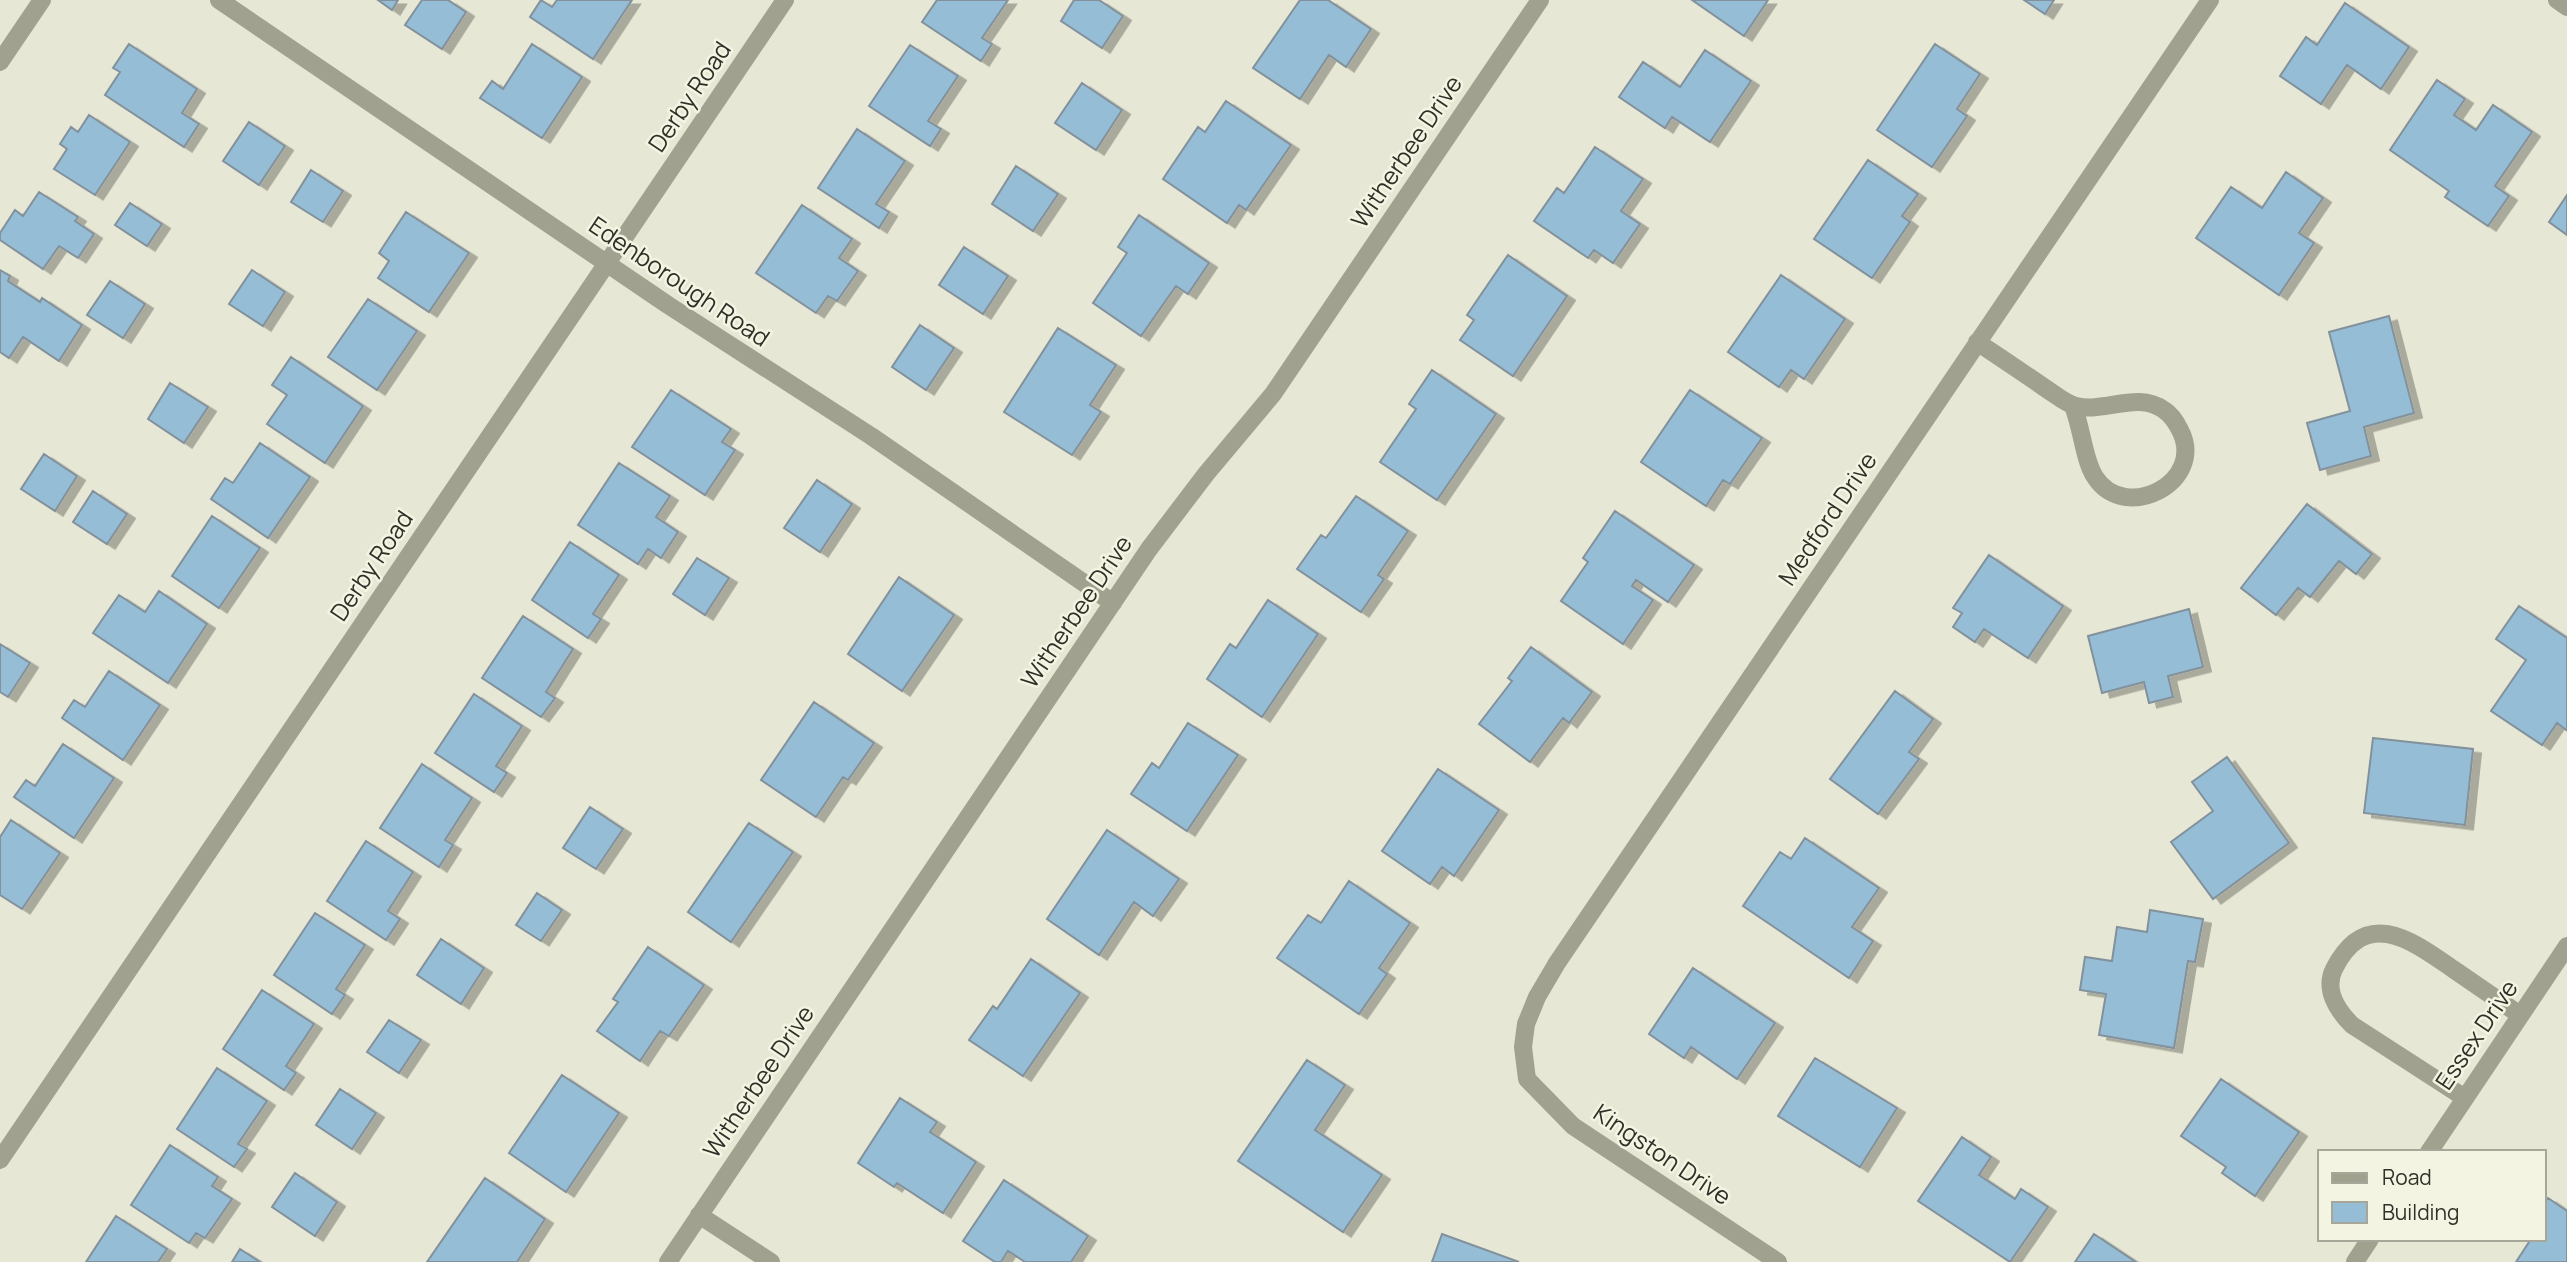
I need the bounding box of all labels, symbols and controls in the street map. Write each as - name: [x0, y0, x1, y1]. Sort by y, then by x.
- street label: Derby Road: [640, 34, 738, 158]
- street label: Witherbee Drive: [1343, 68, 1469, 234]
- street label: Edenborough Road: [583, 208, 777, 354]
- street label: Medford Drive: [1770, 445, 1884, 591]
- street label: Derby Road: [322, 503, 420, 627]
- street label: Witherbee Drive: [1013, 528, 1139, 694]
- street label: Essex Drive: [2427, 973, 2525, 1096]
- street label: Witherbee Drive: [695, 998, 821, 1164]
- street label: Kingston Drive: [1588, 1096, 1738, 1212]
- legend: [2318, 1150, 2546, 1241]
- text: Road: [2382, 1163, 2432, 1191]
- text: Building: [2382, 1198, 2459, 1226]

